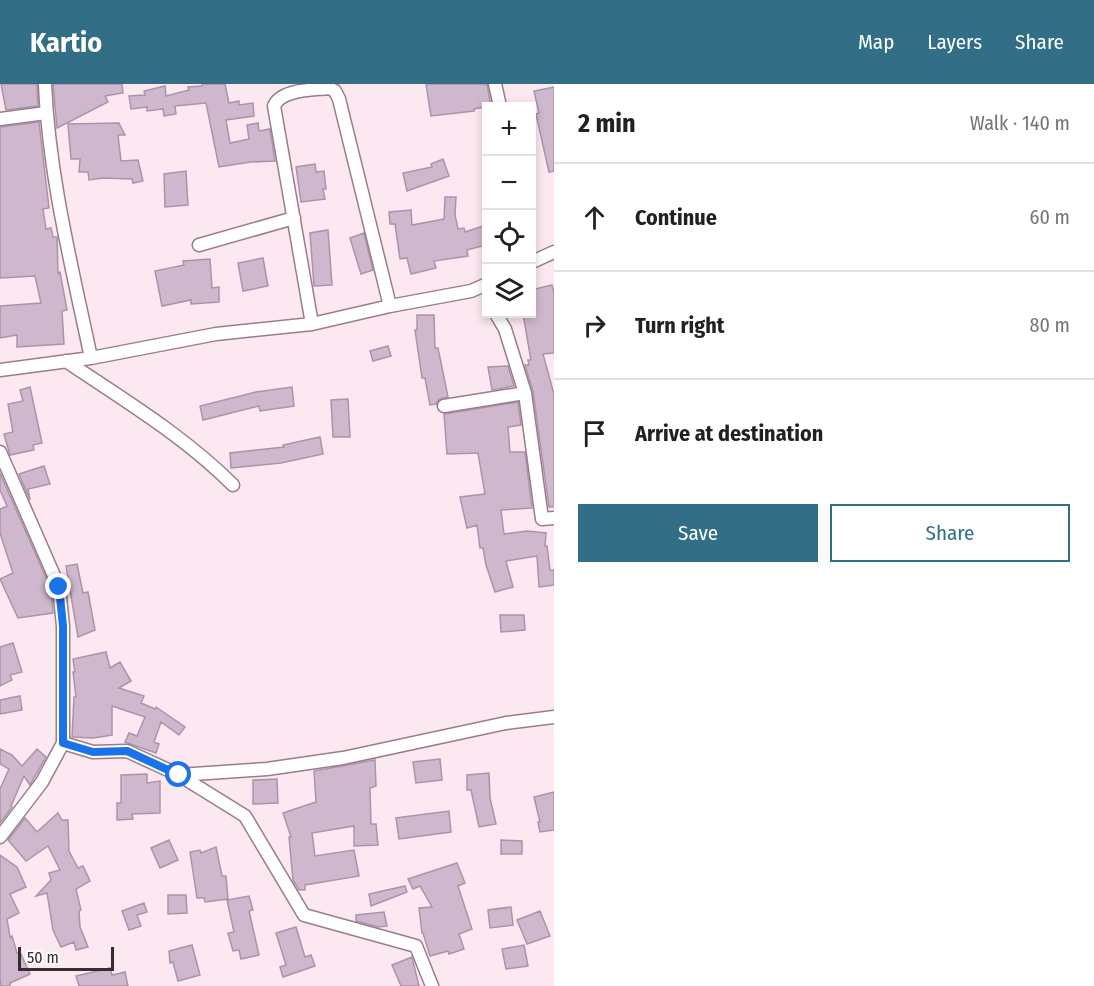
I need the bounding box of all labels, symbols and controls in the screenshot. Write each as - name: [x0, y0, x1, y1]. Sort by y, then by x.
- text: Kartio: [30, 26, 102, 59]
- text: Map: [858, 29, 894, 55]
- text: Layers: [927, 29, 982, 55]
- text: Share: [1015, 29, 1064, 55]
- map controls: [482, 102, 536, 318]
- button: +: [482, 102, 536, 156]
- text: 2 min: [578, 108, 636, 139]
- text: Walk · 140 m: [970, 111, 1070, 135]
- button: −: [482, 156, 536, 210]
- icon: ahead: [578, 201, 611, 234]
- text: Continue: [635, 204, 717, 231]
- text: 60 m: [1030, 205, 1070, 229]
- button: locate: [482, 210, 536, 264]
- button: layers: [482, 264, 536, 318]
- icon: right: [578, 309, 611, 342]
- text: Turn right: [635, 312, 724, 339]
- text: 80 m: [1030, 313, 1070, 337]
- icon: arrive: [578, 417, 611, 450]
- text: Arrive at destination: [635, 420, 823, 447]
- button: Save: [578, 504, 818, 562]
- button: Share: [830, 504, 1070, 562]
- route end: [45, 573, 71, 599]
- route start: [165, 761, 191, 787]
- scale bar: [18, 944, 114, 972]
- text: 50 m: [27, 948, 59, 967]

